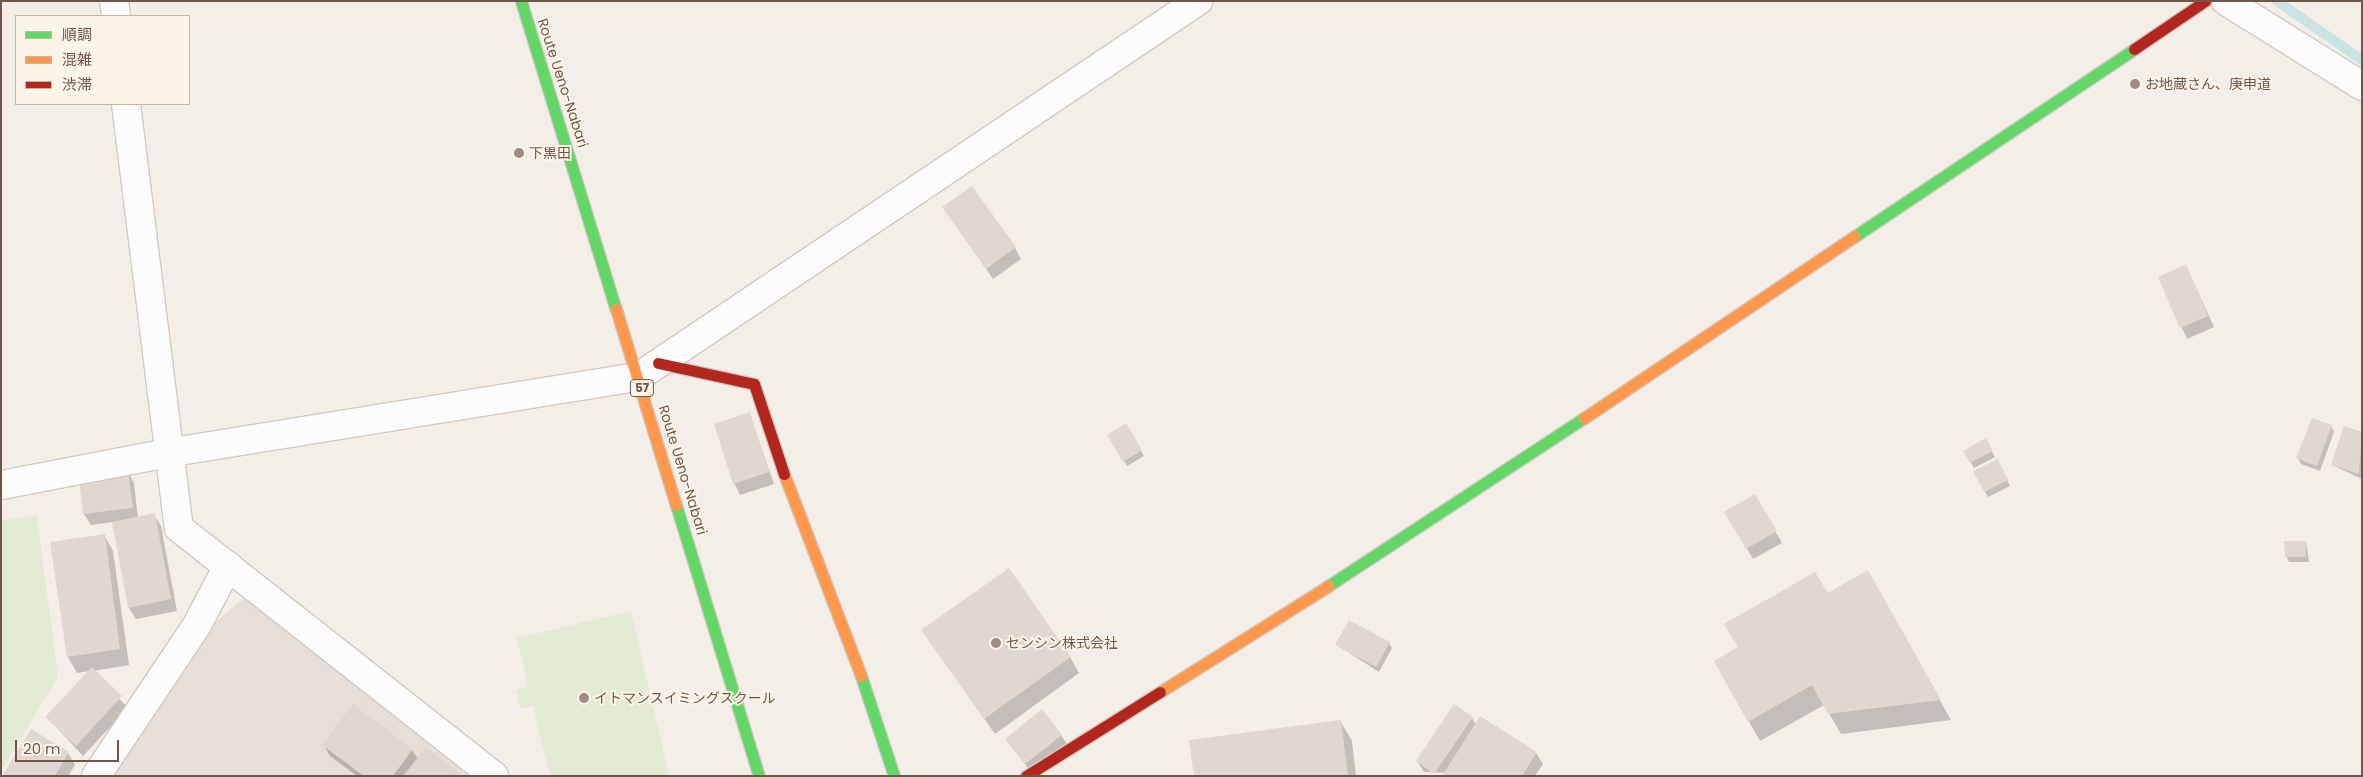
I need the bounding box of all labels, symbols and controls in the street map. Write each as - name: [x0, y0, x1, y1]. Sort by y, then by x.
- legend: [15, 15, 190, 105]
- street label: Route Ueno-Nabari: [534, 16, 592, 150]
- text: 順調: [62, 24, 92, 45]
- text: 混雑: [62, 49, 92, 70]
- text: 渋滞: [62, 74, 92, 95]
- place label: お地蔵さん、庚申道: [2145, 76, 2271, 92]
- marker: お地蔵さん、庚申道: [2129, 78, 2141, 90]
- place label: 下黒田: [529, 145, 571, 161]
- marker: 下黒田: [513, 147, 525, 159]
- road number: 57: [630, 378, 654, 398]
- street label: Route Ueno-Nabari: [655, 403, 711, 537]
- place label: センシン株式会社: [1006, 635, 1118, 651]
- marker: センシン株式会社: [990, 637, 1002, 649]
- place label: イトマンスイミングスクール: [594, 690, 776, 706]
- marker: イトマンスイミングスクール: [578, 692, 590, 704]
- scale bar: [18, 730, 121, 762]
- text: 20 m: [23, 738, 61, 759]

